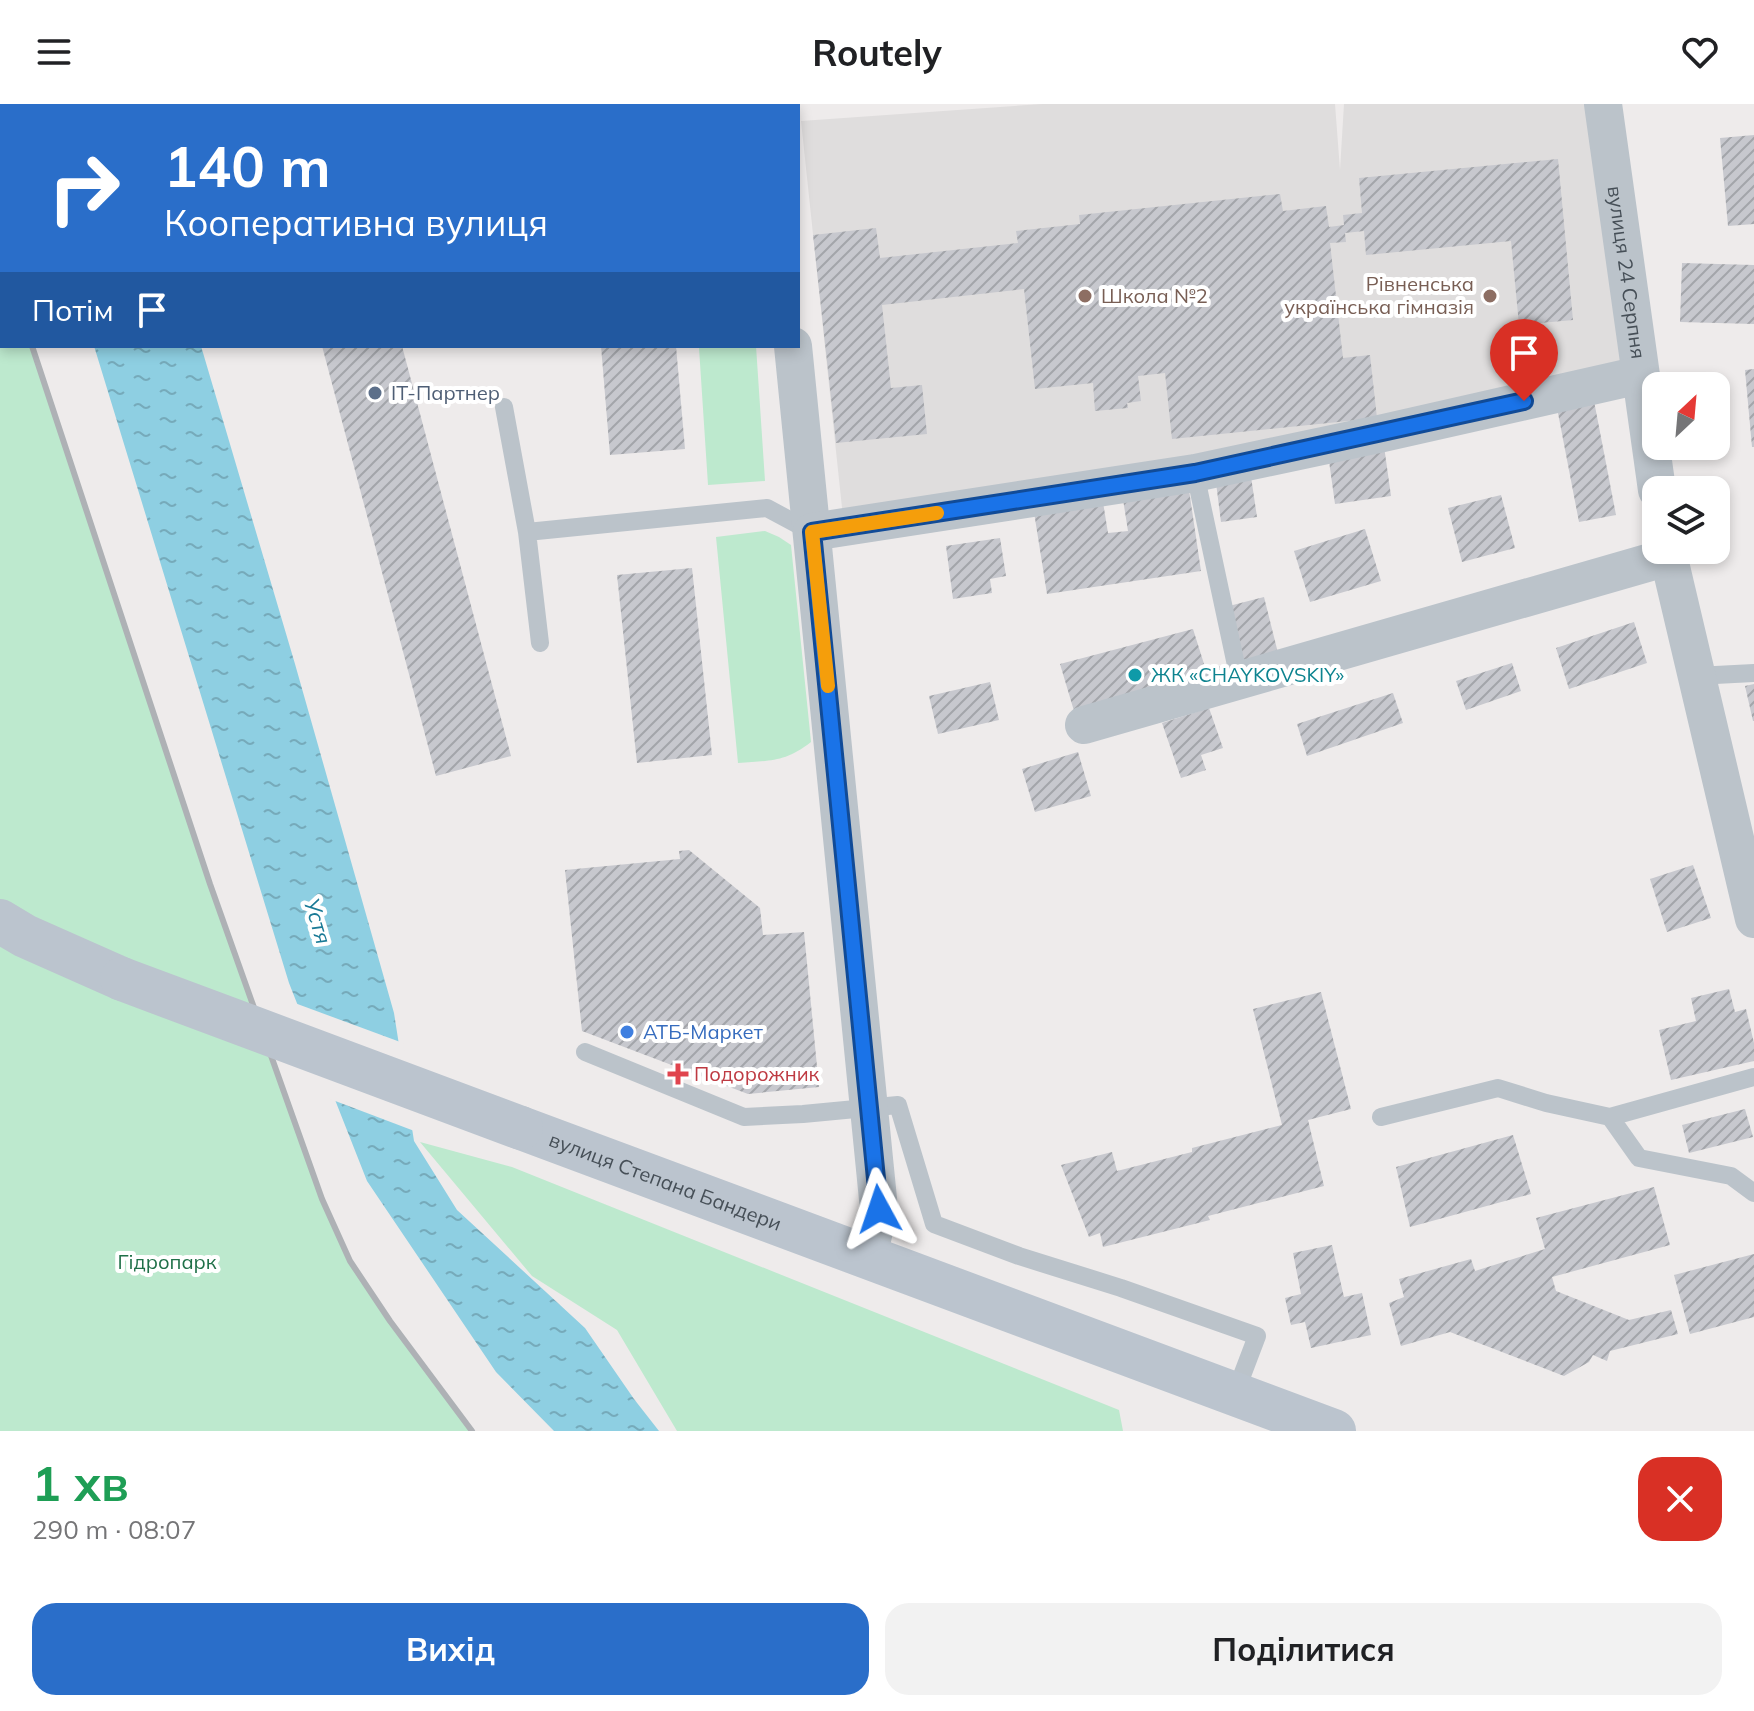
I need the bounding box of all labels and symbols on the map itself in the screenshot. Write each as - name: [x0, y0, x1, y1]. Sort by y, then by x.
- street label: вулиця 24 Серпня: [1603, 184, 1652, 360]
- place label: Рівненська українська гімназія: [1284, 271, 1474, 319]
- place label: Школа №2: [1101, 283, 1208, 308]
- marker: Школа №2: [1076, 287, 1094, 305]
- marker: Рівненська українська гімназія: [1481, 287, 1499, 305]
- pin: [1490, 319, 1558, 401]
- north arrow: [1642, 372, 1730, 460]
- place label: ІТ-Партнер: [391, 380, 500, 405]
- marker: ІТ-Партнер: [366, 384, 384, 402]
- place label: ЖК «CHAYKOVSKIY»: [1151, 662, 1344, 687]
- marker: ЖК «CHAYKOVSKIY»: [1126, 666, 1144, 684]
- water label: Устя: [298, 895, 338, 947]
- place label: АТБ-Маркет: [643, 1019, 764, 1044]
- marker: АТБ-Маркет: [618, 1023, 636, 1041]
- place label: Подорожник: [694, 1061, 820, 1086]
- marker: Подорожник: [669, 1065, 687, 1083]
- street label: вулиця Степана Бандери: [546, 1127, 785, 1236]
- position arrow: [837, 1167, 921, 1251]
- park label: Гідропарк: [117, 1249, 217, 1274]

